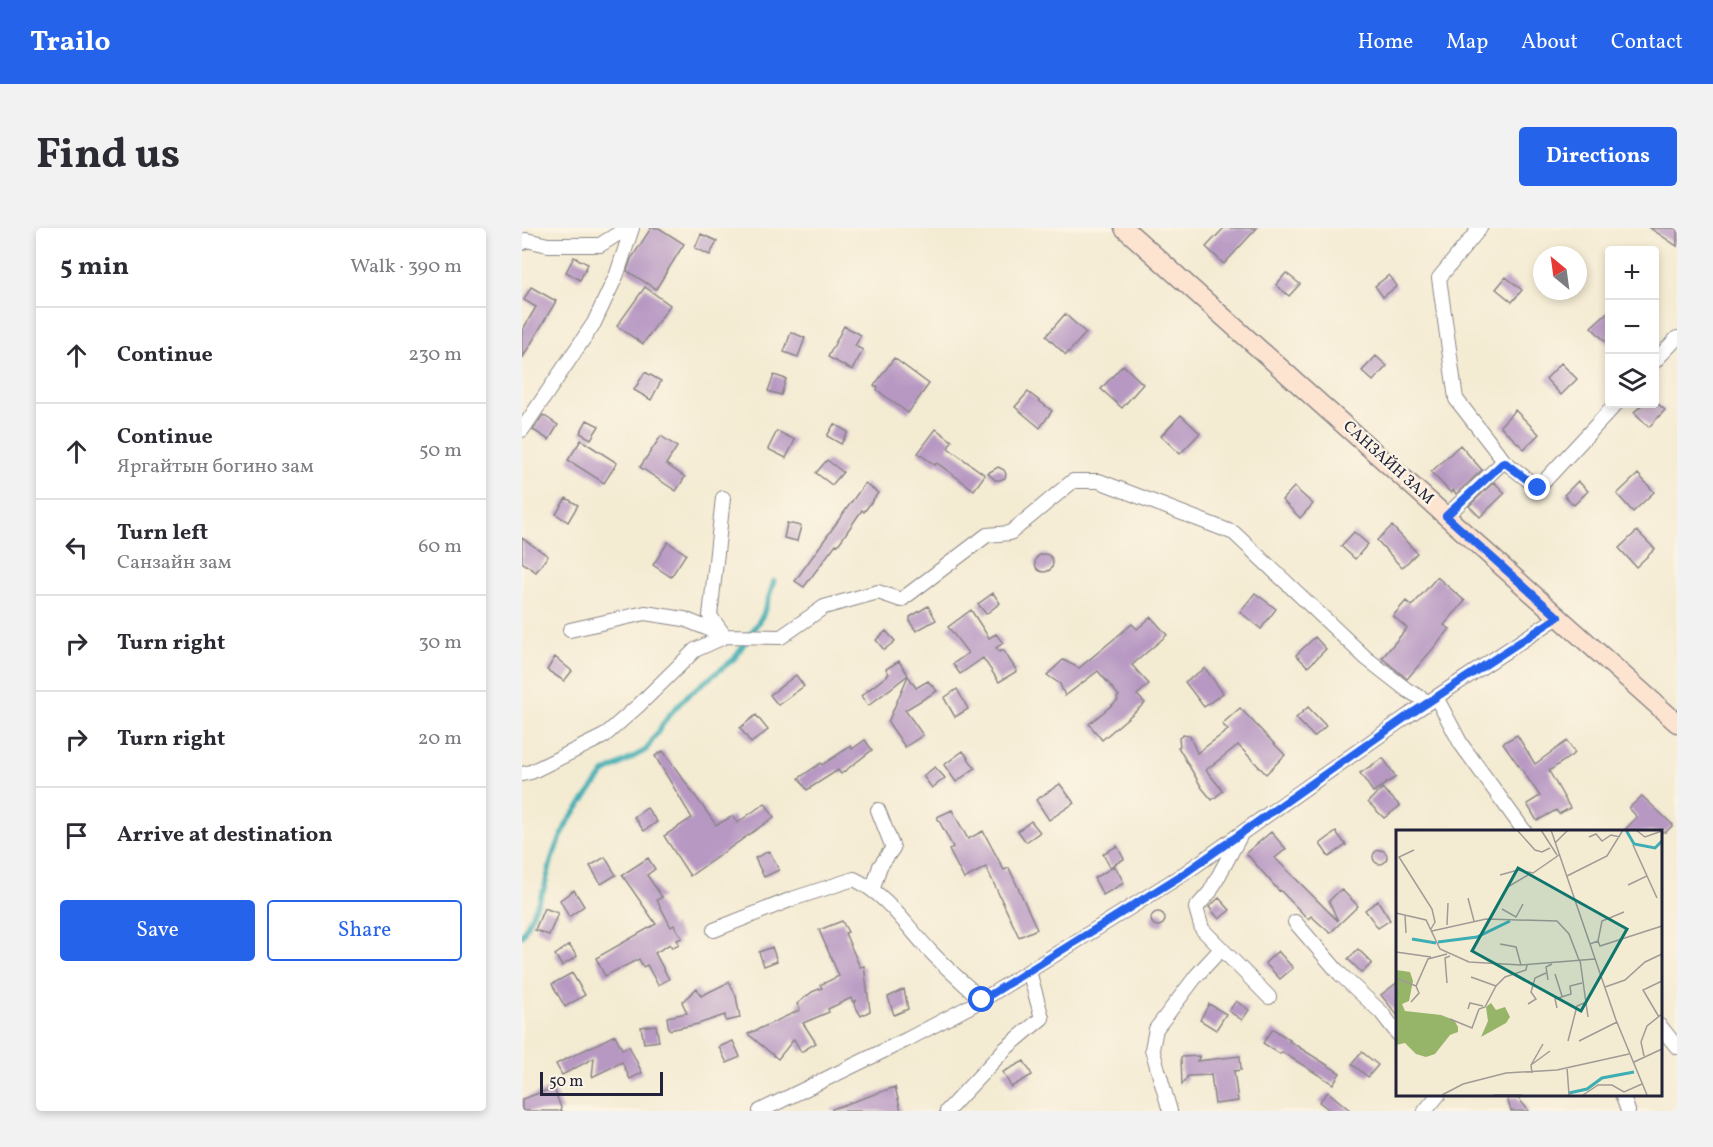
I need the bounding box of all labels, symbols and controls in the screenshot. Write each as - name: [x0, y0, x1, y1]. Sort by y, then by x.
- text: Trailo: [30, 23, 111, 62]
- text: Home: [1358, 28, 1413, 57]
- text: Map: [1446, 28, 1488, 57]
- text: About: [1521, 28, 1578, 57]
- text: Contact: [1611, 28, 1683, 57]
- text: Find us: [36, 127, 180, 186]
- button: Directions: [1519, 127, 1677, 186]
- north arrow: [1533, 246, 1587, 300]
- map controls: [1605, 246, 1659, 408]
- button: +: [1605, 246, 1659, 300]
- text: 5 min: [60, 249, 129, 285]
- text: Walk · 390 m: [350, 253, 462, 281]
- button: −: [1605, 300, 1659, 354]
- icon: ahead: [60, 339, 93, 372]
- text: Continue: [117, 340, 213, 371]
- text: 230 m: [408, 341, 462, 369]
- button: layers: [1605, 354, 1659, 408]
- street label: САНЗАЙН ЗАМ: [1338, 416, 1438, 510]
- text: Continue: [117, 422, 213, 453]
- icon: ahead: [60, 435, 93, 468]
- text: 50 m: [419, 437, 462, 465]
- text: Яргайтын богино зам: [117, 453, 314, 481]
- route end: [1524, 474, 1550, 500]
- text: Turn left: [117, 518, 208, 549]
- icon: left: [60, 531, 93, 564]
- text: 60 m: [418, 533, 462, 561]
- text: Санзайн зам: [117, 549, 232, 577]
- icon: right: [60, 627, 93, 660]
- text: Turn right: [117, 628, 225, 659]
- text: 30 m: [418, 629, 462, 657]
- icon: right: [60, 723, 93, 756]
- text: Turn right: [117, 724, 225, 755]
- text: 20 m: [418, 725, 462, 753]
- icon: arrive: [60, 819, 93, 852]
- text: Arrive at destination: [117, 820, 333, 851]
- inset map: [1396, 830, 1662, 1096]
- button: Save: [60, 900, 255, 961]
- button: Share: [267, 900, 462, 961]
- route start: [968, 986, 994, 1012]
- scale bar: [540, 1069, 663, 1096]
- text: 50 m: [549, 1071, 583, 1093]

